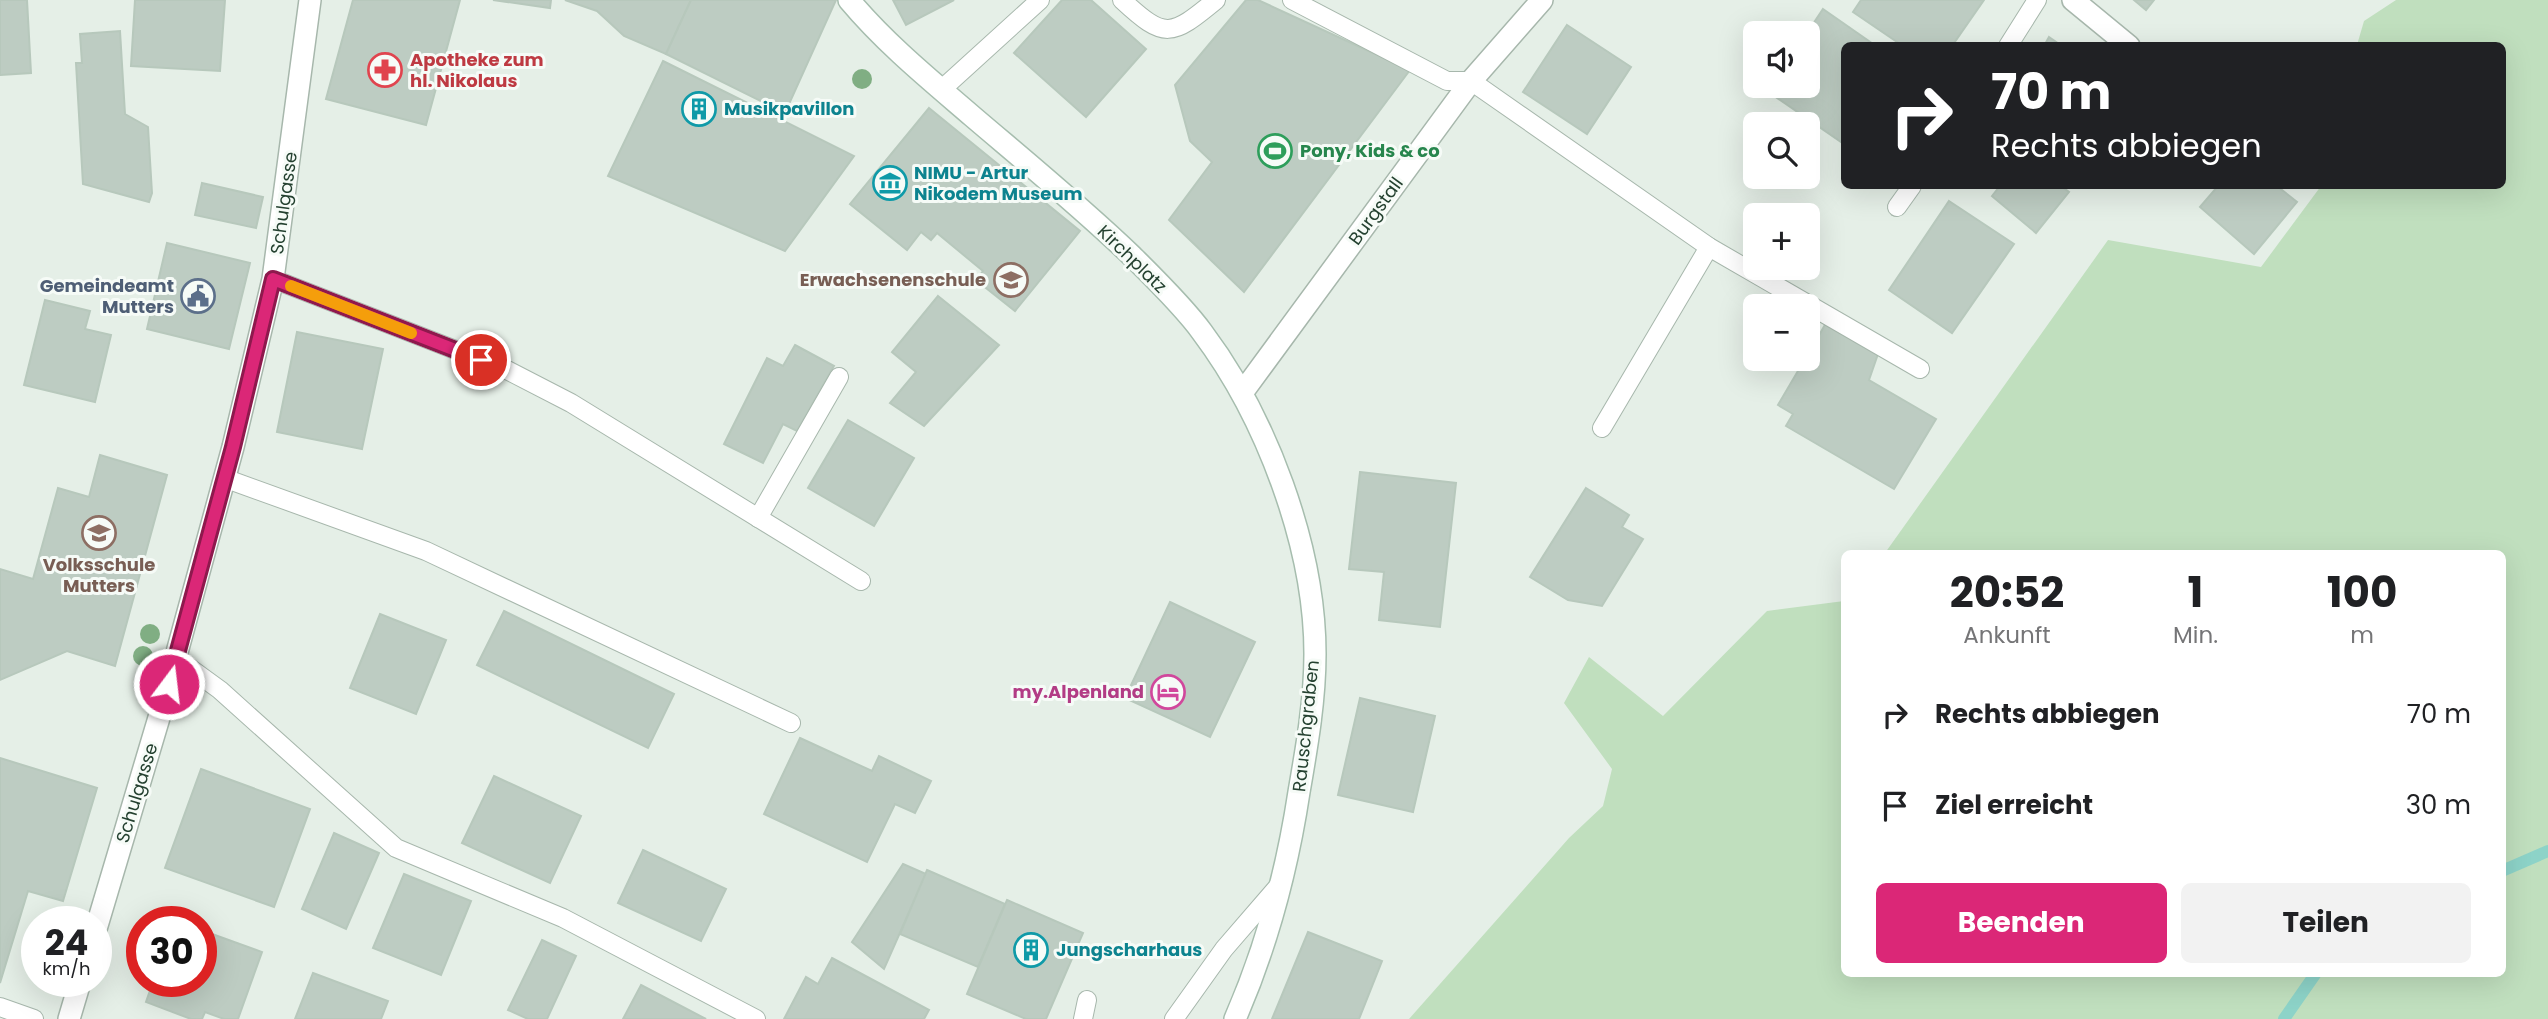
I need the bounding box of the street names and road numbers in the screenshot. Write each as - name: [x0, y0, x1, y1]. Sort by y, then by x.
- street label: Schulgasse: [264, 150, 303, 256]
- street label: Burgstall: [1342, 172, 1409, 250]
- street label: Kirchplatz: [1092, 219, 1173, 298]
- street label: Rauschgraben: [1286, 659, 1325, 793]
- street label: Schulgasse: [109, 740, 164, 846]

